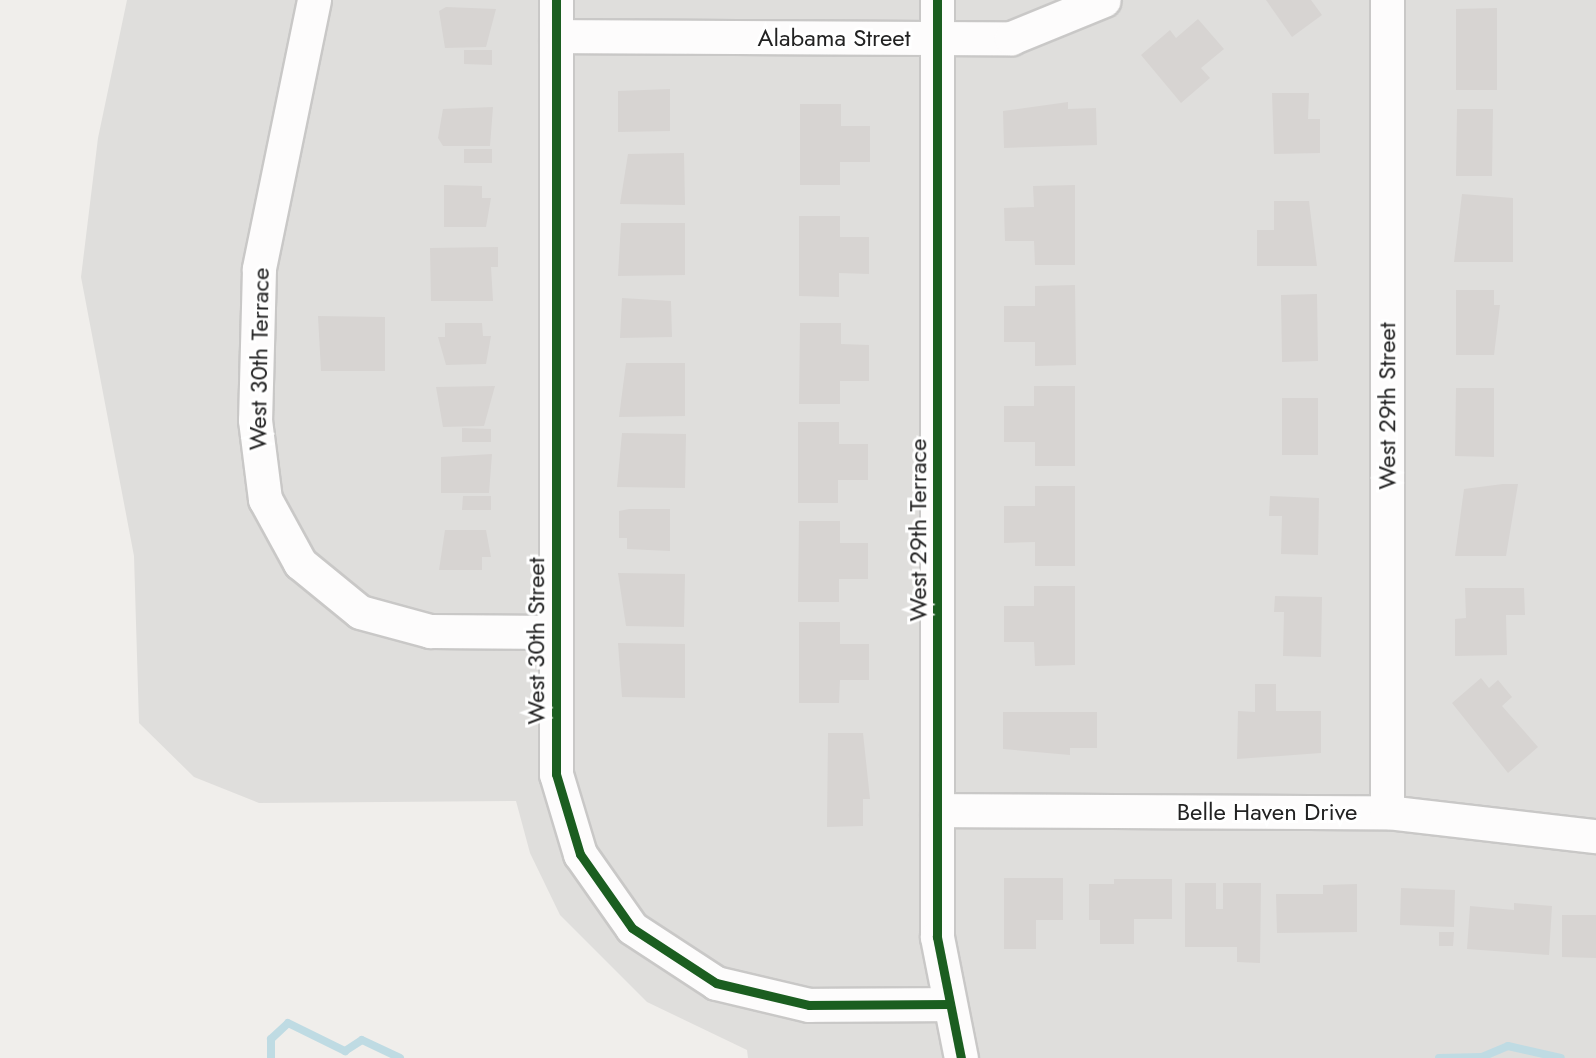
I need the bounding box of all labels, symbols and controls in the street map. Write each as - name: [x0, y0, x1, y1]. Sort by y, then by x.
- street label: Alabama Street: [758, 24, 910, 52]
- street label: West 30th Terrace: [243, 267, 275, 451]
- street label: West 29th Street: [1373, 322, 1401, 490]
- street label: West 29th Terrace: [904, 439, 932, 621]
- street label: West 30th Street: [522, 557, 550, 725]
- street label: Belle Haven Drive: [1177, 798, 1357, 826]

